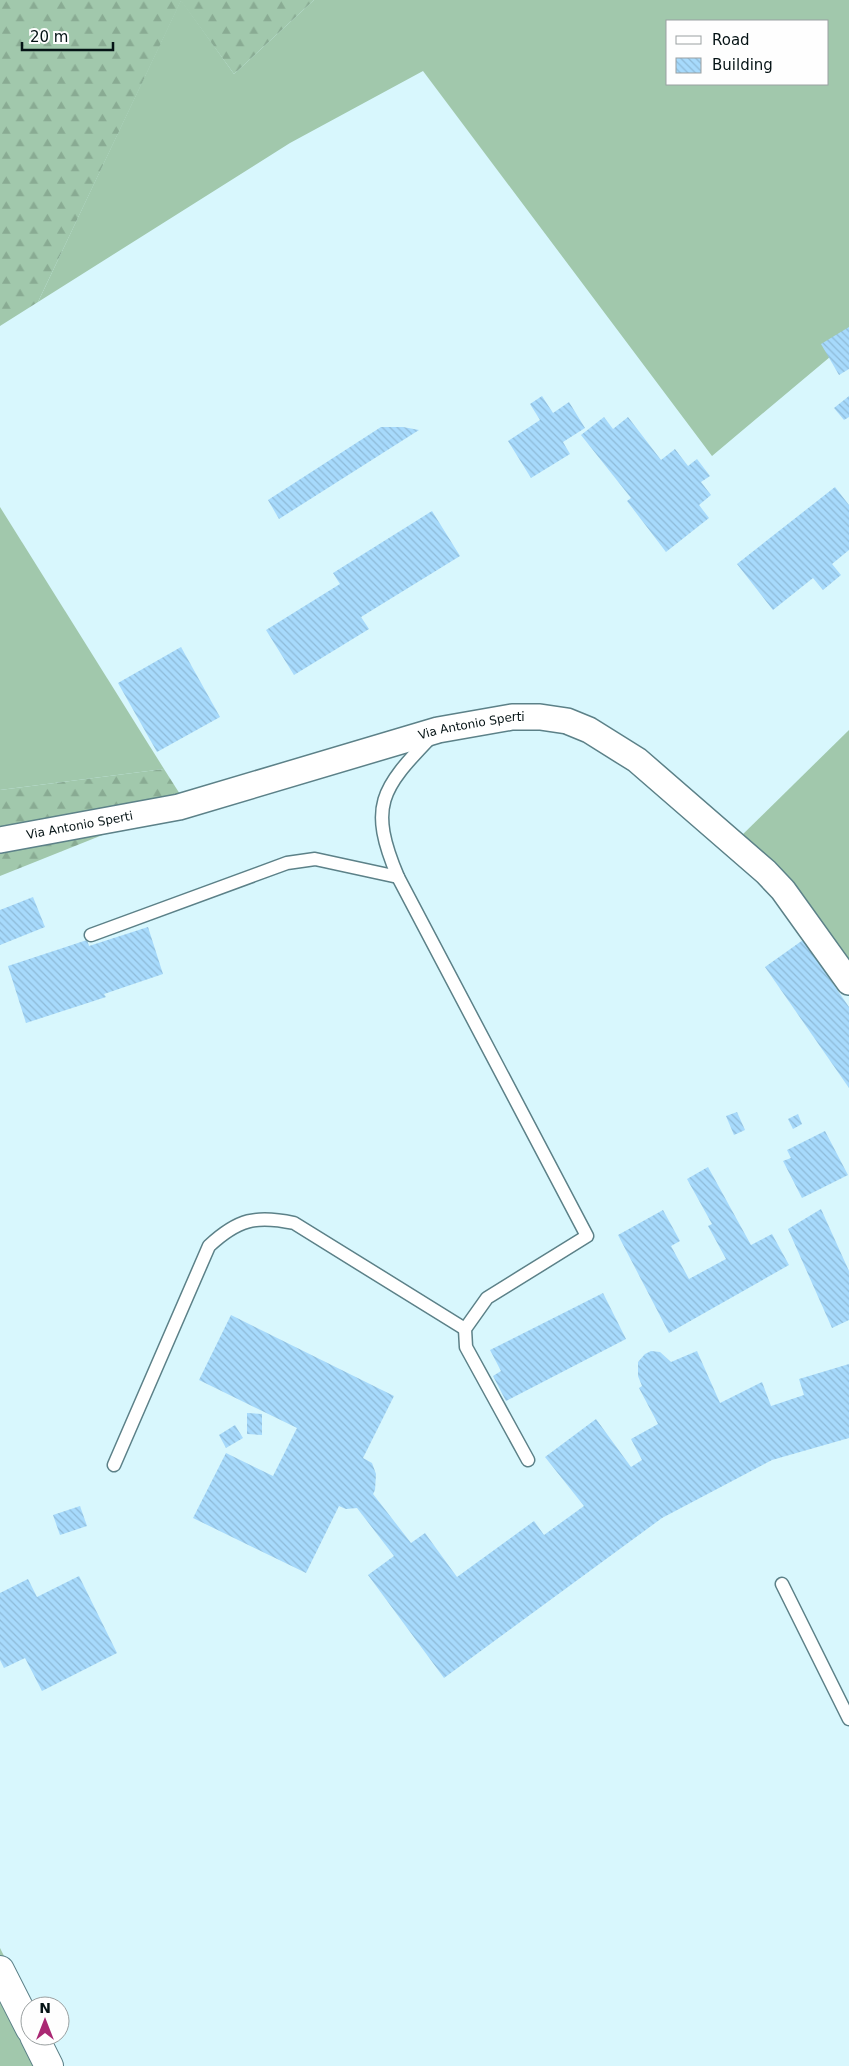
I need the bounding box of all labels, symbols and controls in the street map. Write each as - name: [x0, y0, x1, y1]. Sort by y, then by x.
- scale bar: [22, 20, 114, 52]
- legend: [666, 20, 829, 85]
- text: 20 m: [30, 28, 68, 46]
- text: Road: [712, 31, 750, 49]
- text: Building: [712, 56, 773, 74]
- street label: Via Antonio Sperti: [417, 710, 525, 742]
- street label: Via Antonio Sperti: [25, 809, 134, 842]
- north arrow: [20, 1996, 70, 2046]
- text: N: [39, 2000, 51, 2016]

